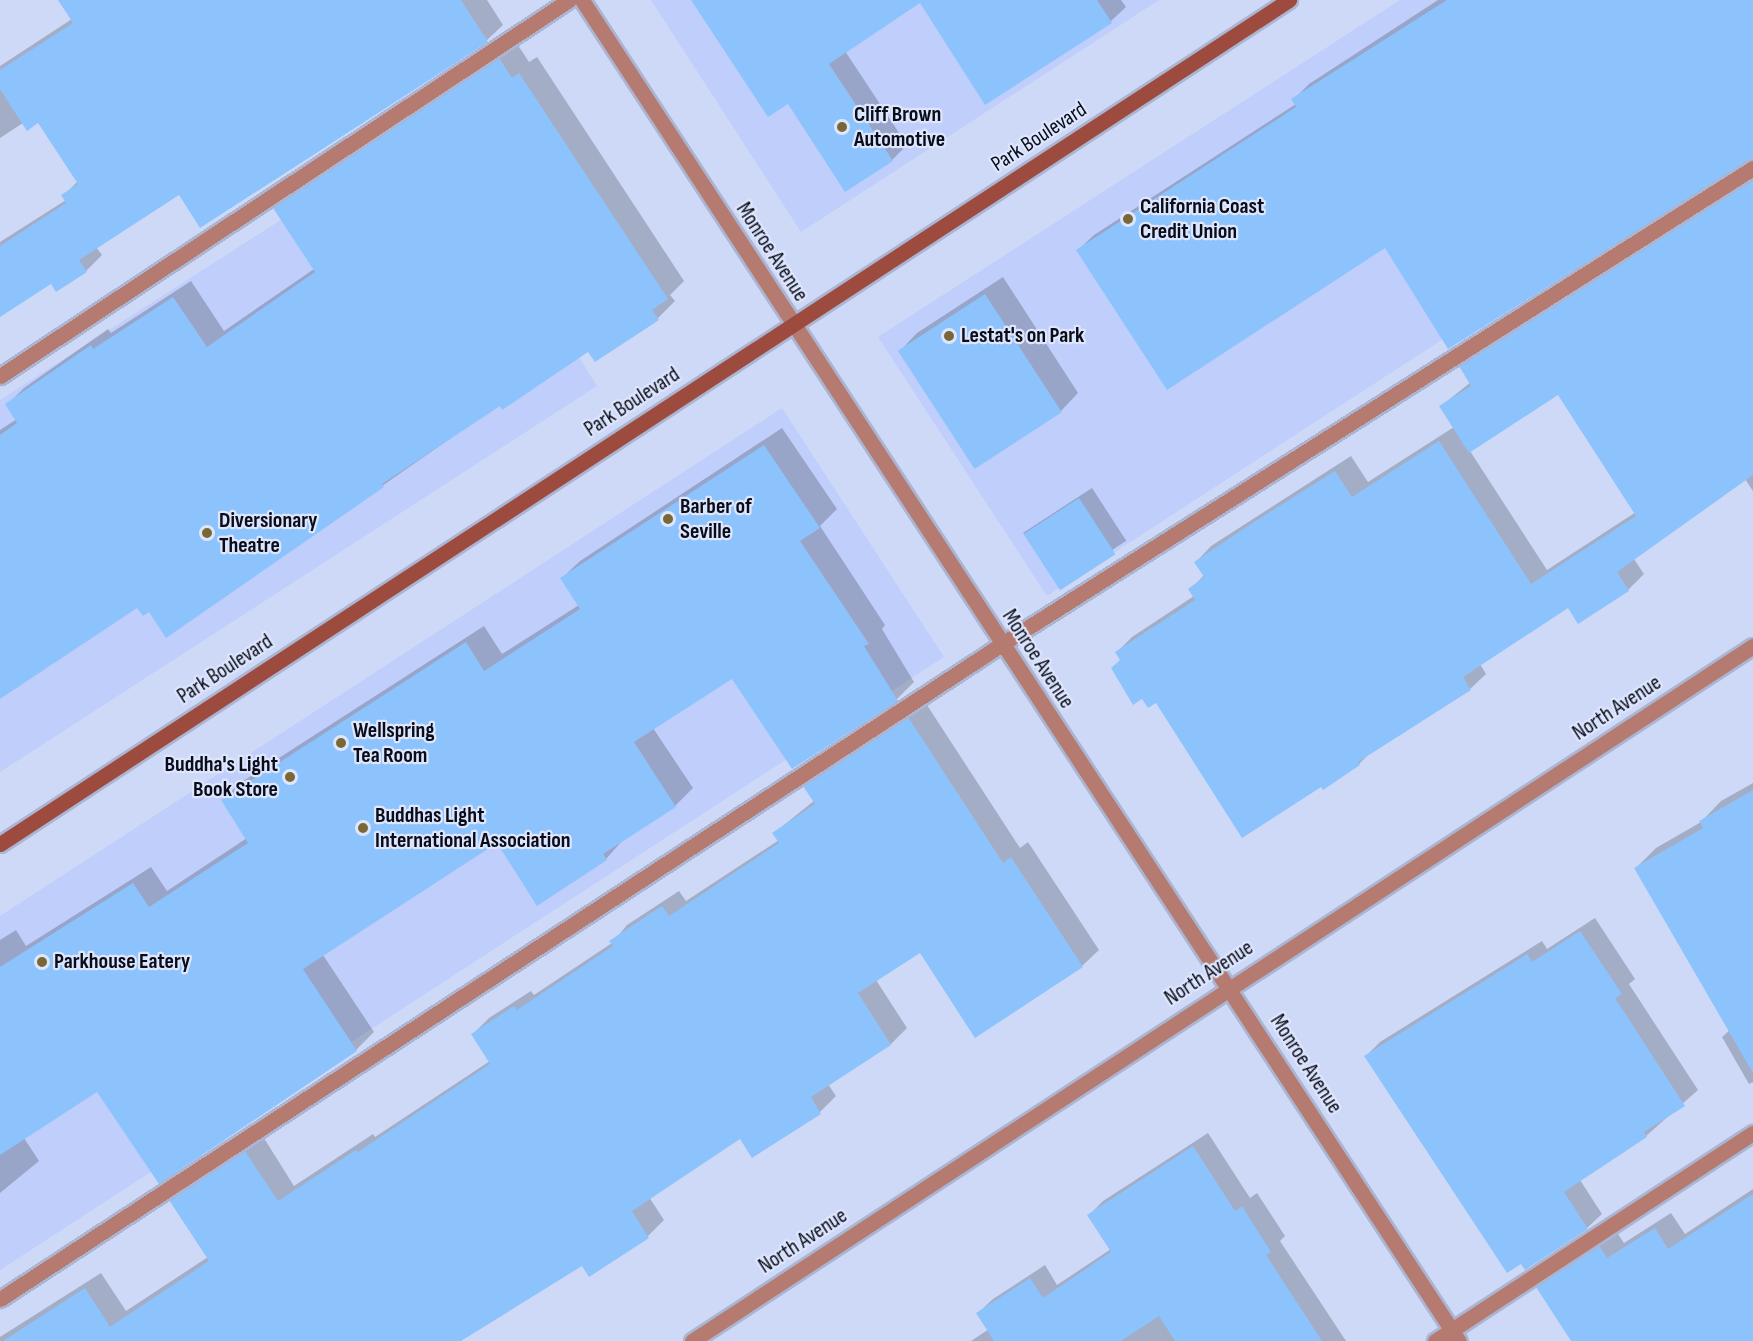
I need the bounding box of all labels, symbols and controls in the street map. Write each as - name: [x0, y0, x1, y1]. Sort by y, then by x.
- street label: Park Boulevard: [986, 96, 1092, 178]
- place label: Cliff Brown Automotive: [854, 101, 945, 152]
- marker: Cliff Brown Automotive: [835, 120, 849, 134]
- place label: California Coast Credit Union: [1140, 193, 1264, 244]
- street label: Monroe Avenue: [730, 197, 814, 307]
- marker: California Coast Credit Union: [1121, 212, 1135, 226]
- place label: Lestat's on Park: [961, 323, 1084, 349]
- marker: Lestat's on Park: [942, 329, 956, 343]
- street label: Park Boulevard: [579, 361, 685, 443]
- place label: Barber of Seville: [680, 493, 752, 544]
- place label: Diversionary Theatre: [219, 507, 317, 558]
- marker: Barber of Seville: [661, 512, 675, 526]
- marker: Diversionary Theatre: [200, 526, 214, 540]
- street label: Monroe Avenue: [996, 604, 1080, 714]
- street label: Park Boulevard: [172, 628, 278, 710]
- street label: North Avenue: [1568, 670, 1666, 746]
- place label: Wellspring Tea Room: [353, 717, 434, 768]
- marker: Wellspring Tea Room: [334, 736, 348, 750]
- place label: Buddha's Light Book Store: [165, 751, 278, 802]
- marker: Buddha's Light Book Store: [283, 770, 297, 784]
- place label: Buddhas Light International Association: [375, 802, 571, 854]
- marker: Buddhas Light International Association: [356, 821, 370, 835]
- street label: North Avenue: [1160, 935, 1258, 1011]
- place label: Parkhouse Eatery: [54, 949, 190, 975]
- marker: Parkhouse Eatery: [35, 955, 49, 969]
- street label: Monroe Avenue: [1264, 1009, 1348, 1119]
- street label: North Avenue: [754, 1203, 852, 1279]

